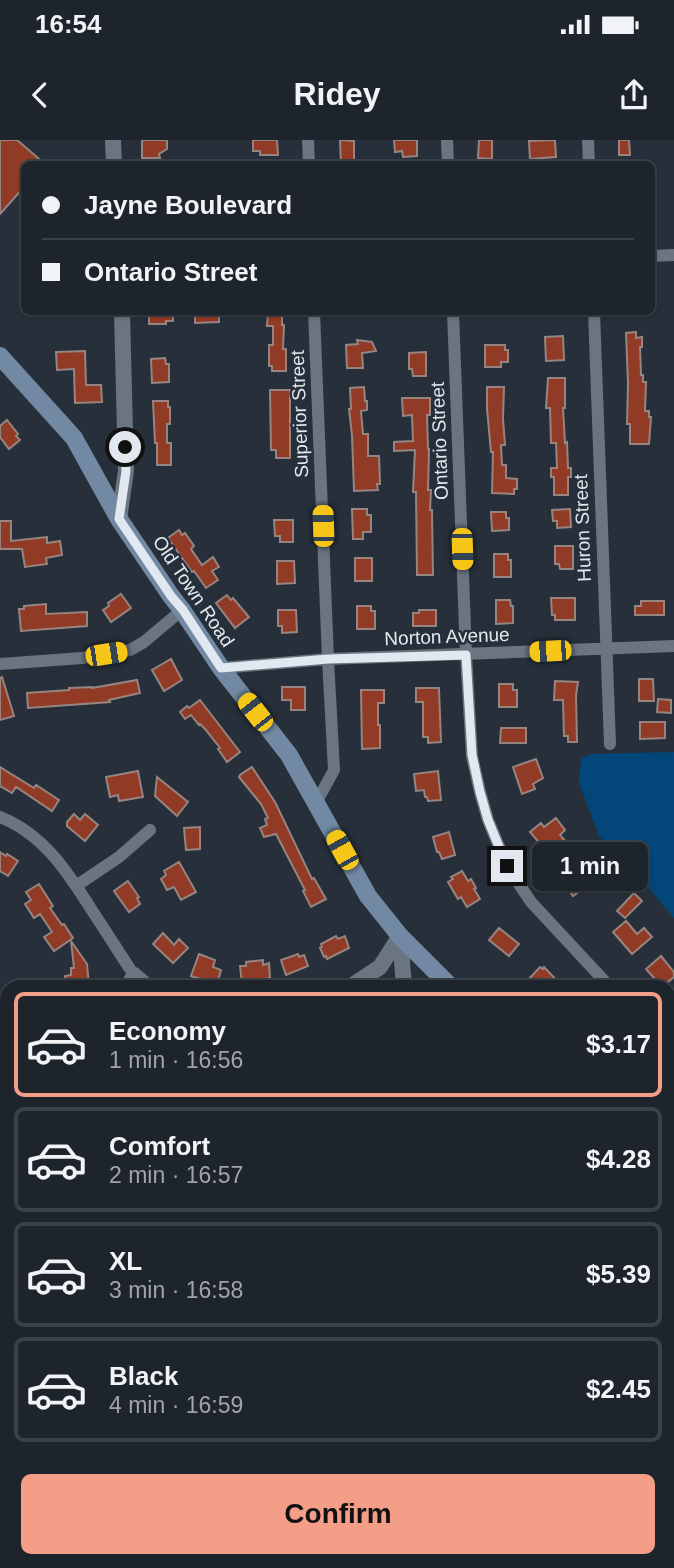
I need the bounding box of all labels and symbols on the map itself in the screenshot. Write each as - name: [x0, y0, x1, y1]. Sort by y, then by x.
- street label: Superior Street: [287, 349, 312, 478]
- street label: Ontario Street: [427, 381, 452, 500]
- route start: [109, 431, 141, 463]
- street label: Huron Street: [570, 473, 595, 582]
- car: [312, 505, 335, 547]
- car: [451, 528, 474, 570]
- street label: Old Town Road: [149, 532, 239, 651]
- street label: Norton Avenue: [384, 624, 510, 649]
- car: [529, 639, 572, 663]
- car: [84, 640, 129, 668]
- car: [234, 689, 277, 735]
- car: [323, 827, 362, 873]
- callout: 1 min: [532, 842, 647, 890]
- route end: [491, 850, 523, 882]

